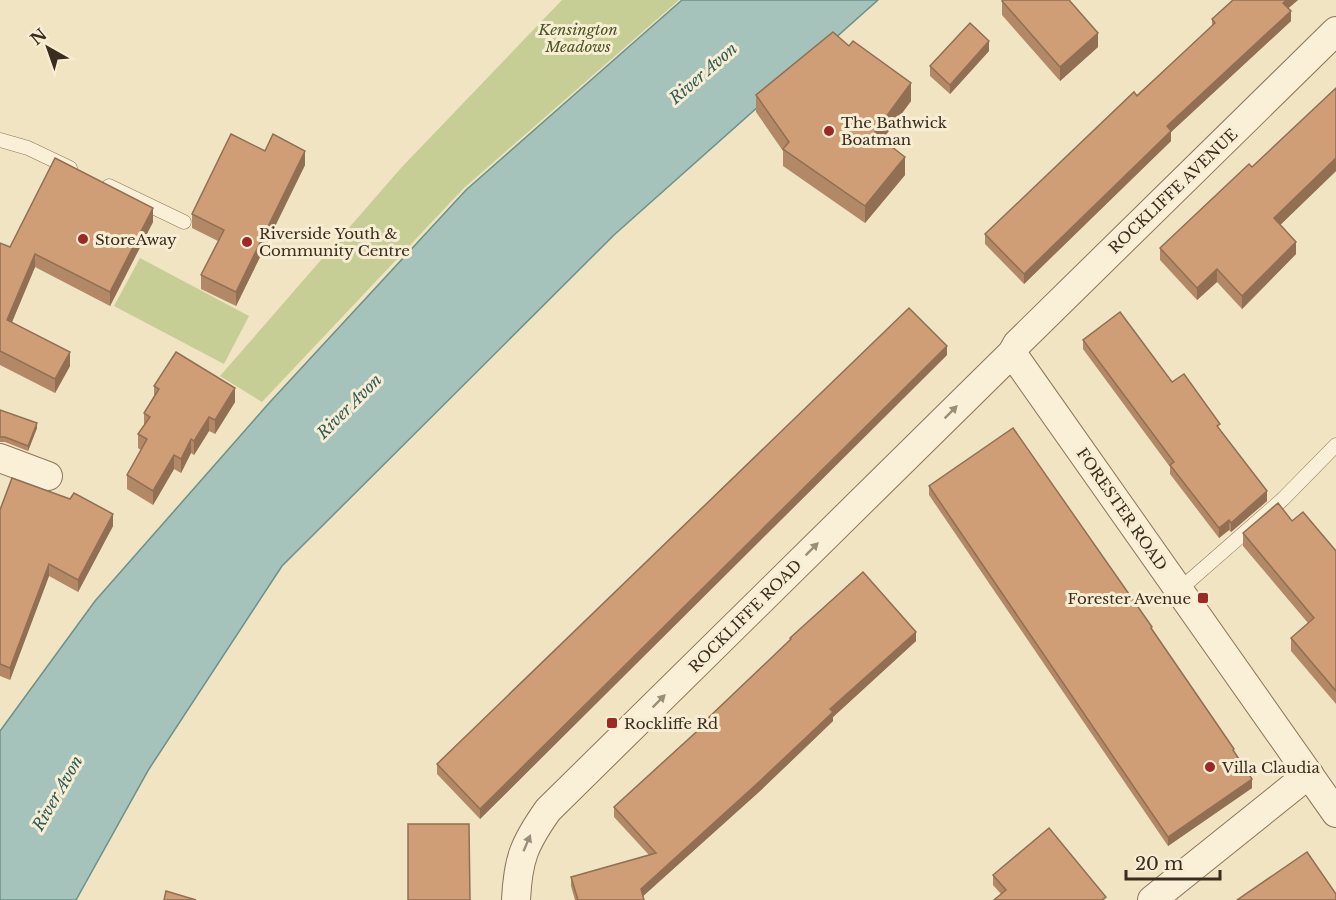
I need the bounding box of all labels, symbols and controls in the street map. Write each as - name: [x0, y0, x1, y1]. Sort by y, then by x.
- north arrow: [18, 18, 78, 78]
- park label: Kensington Meadows: [537, 20, 618, 56]
- text: N: [26, 24, 51, 49]
- water label: River Avon: [664, 38, 741, 109]
- place label: The Bathwick Boatman: [841, 113, 948, 149]
- marker: The Bathwick Boatman: [822, 124, 836, 138]
- street label: ROCKLIFFE AVENUE: [1105, 124, 1241, 257]
- place label: Riverside Youth & Community Centre: [259, 224, 410, 260]
- place label: StoreAway: [95, 230, 177, 249]
- marker: StoreAway: [76, 232, 90, 246]
- marker: Riverside Youth & Community Centre: [240, 235, 254, 249]
- water label: River Avon: [312, 369, 386, 443]
- one-way arrow: [944, 406, 958, 420]
- street label: FORESTER ROAD: [1073, 444, 1171, 574]
- one-way arrow: [805, 543, 819, 557]
- street label: ROCKLIFFE ROAD: [685, 556, 805, 676]
- place label: Forester Avenue: [1068, 589, 1191, 608]
- marker: Forester Avenue: [1196, 591, 1210, 605]
- one-way arrow: [651, 694, 666, 708]
- place label: Rockliffe Rd: [624, 714, 718, 733]
- marker: Rockliffe Rd: [605, 716, 619, 730]
- water label: River Avon: [27, 752, 86, 835]
- place label: Villa Claudia: [1221, 758, 1320, 777]
- marker: Villa Claudia: [1203, 760, 1217, 774]
- one-way arrow: [522, 834, 532, 852]
- scale bar: [1126, 843, 1220, 881]
- text: 20 m: [1135, 853, 1183, 875]

